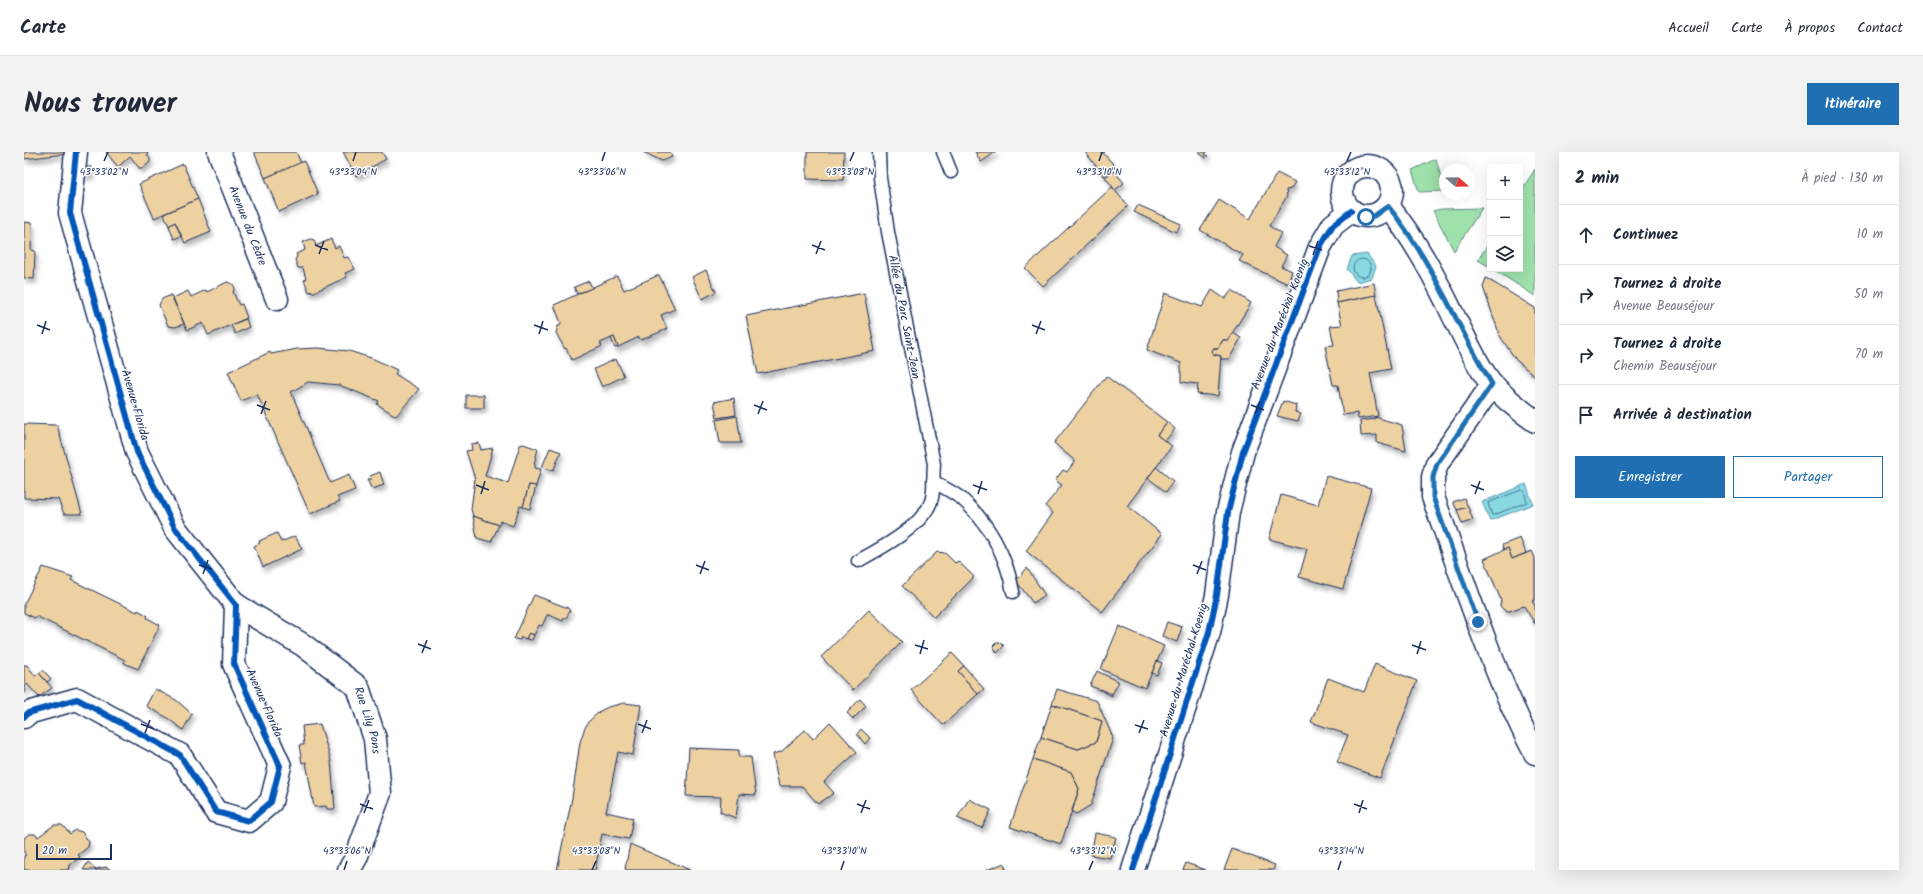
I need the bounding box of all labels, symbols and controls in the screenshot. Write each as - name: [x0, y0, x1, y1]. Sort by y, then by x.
- text: Carte: [20, 13, 66, 43]
- text: Accueil: [1668, 17, 1709, 39]
- text: Carte: [1731, 17, 1762, 39]
- text: À propos: [1784, 17, 1835, 39]
- text: Contact: [1857, 17, 1903, 39]
- text: Nous trouver: [24, 82, 177, 127]
- button: Itinéraire: [1807, 83, 1899, 125]
- text: 43°33'02"N: [80, 164, 128, 180]
- text: 43°33'04"N: [329, 164, 377, 180]
- text: 43°33'06"N: [578, 164, 626, 180]
- text: 43°33'08"N: [826, 164, 875, 180]
- text: 43°33'10"N: [1076, 164, 1122, 180]
- text: 43°33'12"N: [1324, 164, 1370, 180]
- north arrow: [1439, 164, 1475, 200]
- map controls: [1487, 164, 1523, 272]
- button: +: [1487, 164, 1523, 200]
- text: 2 min: [1575, 165, 1619, 192]
- text: À pied · 130 m: [1801, 168, 1883, 189]
- street label: Avenue du Cèdre: [224, 183, 273, 269]
- button: −: [1487, 200, 1523, 236]
- route start: [1357, 208, 1375, 226]
- text: Continuez: [1613, 223, 1678, 247]
- icon: ahead: [1575, 224, 1597, 246]
- text: 10 m: [1857, 224, 1883, 245]
- button: layers: [1487, 236, 1523, 272]
- street label: Allée du Parc Saint-Jean: [883, 253, 925, 381]
- street label: Avenue du Maréchal Koenig: [1246, 255, 1314, 392]
- text: Tournez à droite: [1613, 272, 1721, 296]
- icon: right: [1575, 284, 1597, 306]
- text: 50 m: [1854, 284, 1883, 305]
- text: Avenue Beauséjour: [1613, 296, 1714, 317]
- text: Tournez à droite: [1613, 332, 1721, 356]
- icon: right: [1575, 344, 1597, 366]
- text: 70 m: [1855, 344, 1883, 365]
- text: Chemin Beauséjour: [1613, 356, 1717, 377]
- street label: Avenue Florida: [116, 367, 154, 443]
- text: Arrivée à destination: [1613, 403, 1752, 427]
- icon: arrive: [1575, 404, 1597, 426]
- button: Enregistrer: [1575, 456, 1725, 498]
- button: Partager: [1733, 456, 1883, 498]
- street label: Avenue du Maréchal Koenig: [1155, 600, 1214, 739]
- route end: [1469, 613, 1487, 631]
- street label: Avenue Florida: [240, 666, 288, 741]
- street label: Rue Lily Pons: [349, 684, 386, 755]
- scale bar: [36, 842, 112, 861]
- text: 20 m: [42, 842, 67, 860]
- text: 43°33'06"N: [323, 843, 371, 859]
- text: 43°33'08"N: [572, 843, 621, 859]
- text: 43°33'10"N: [821, 843, 867, 859]
- text: 43°33'12"N: [1070, 843, 1116, 859]
- text: 43°33'14"N: [1318, 843, 1364, 859]

